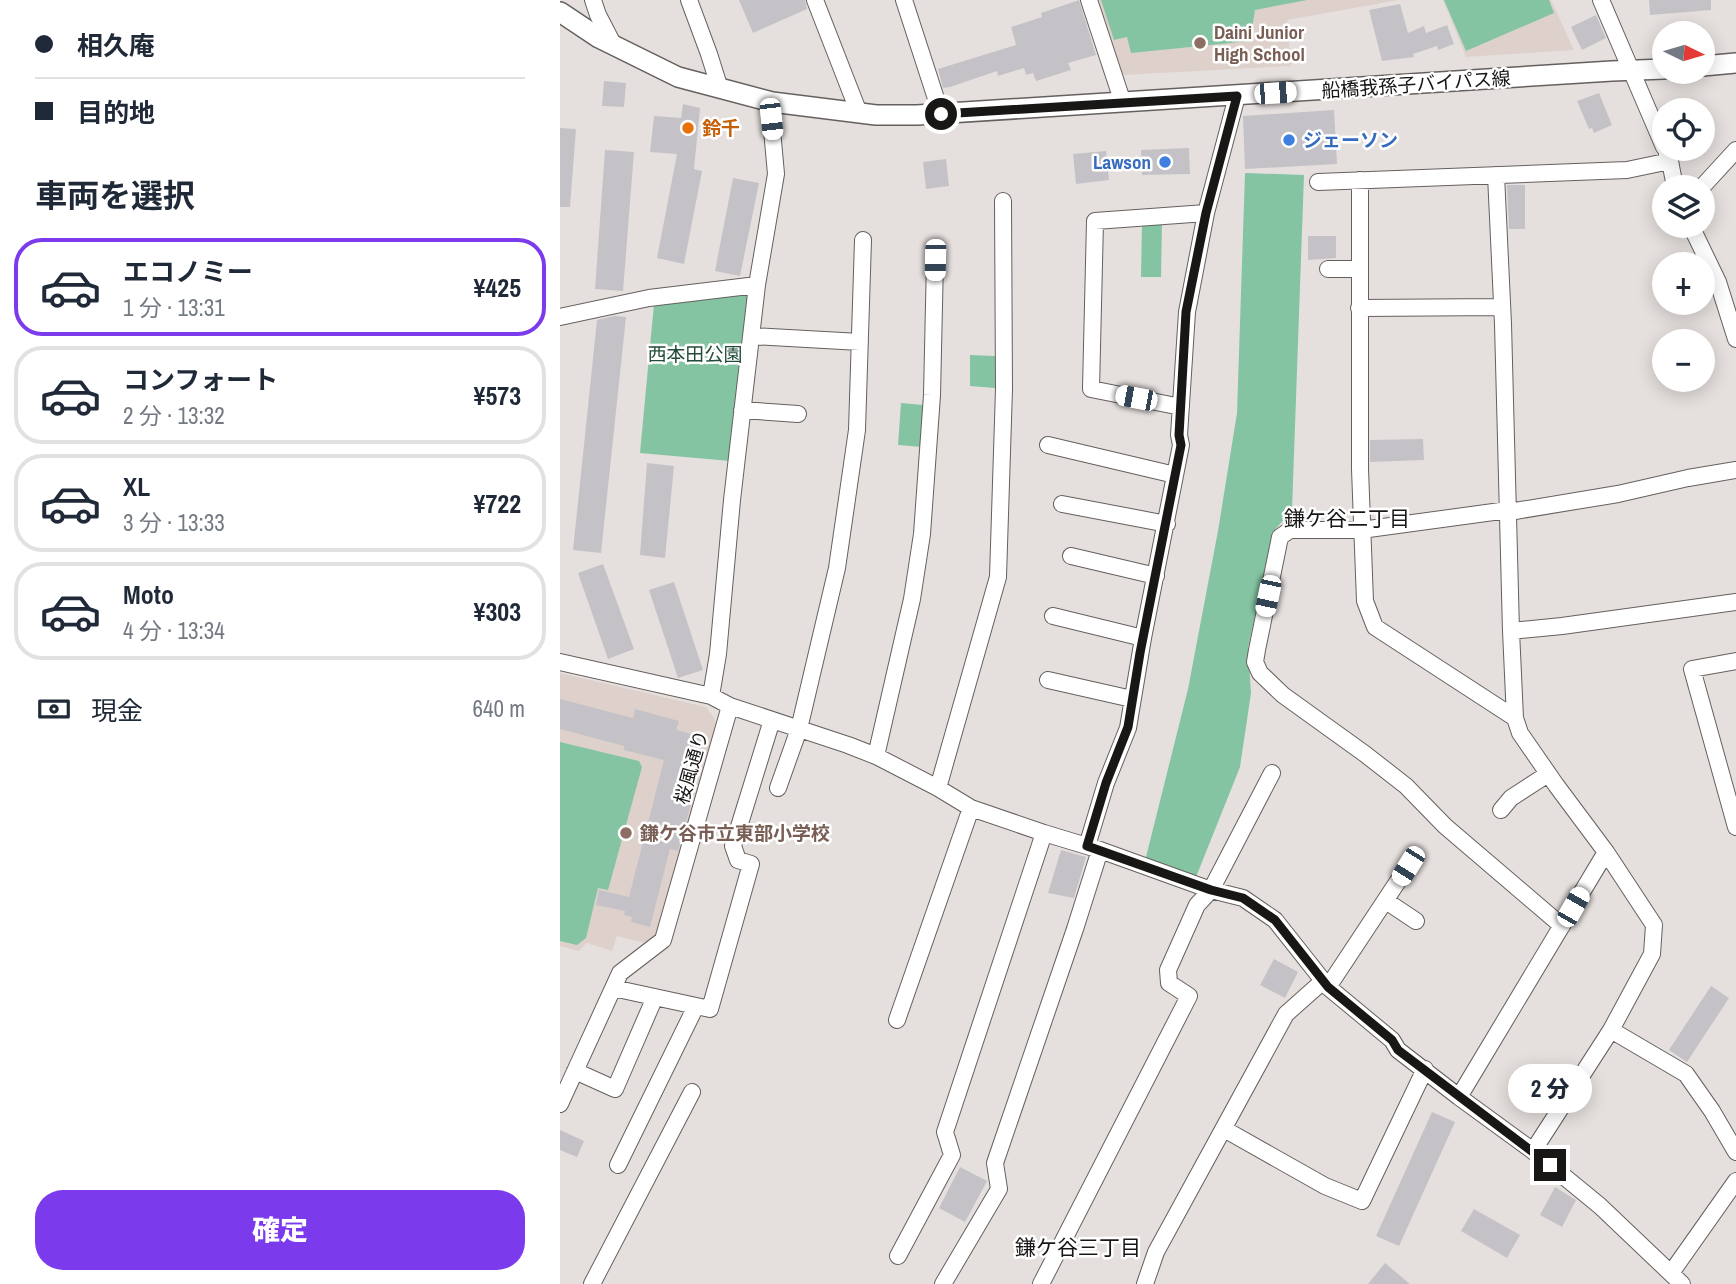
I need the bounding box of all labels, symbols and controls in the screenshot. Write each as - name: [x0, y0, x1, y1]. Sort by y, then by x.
- place label: Daini Junior High School: [1214, 19, 1305, 67]
- north arrow: [1652, 21, 1715, 84]
- map controls: [1652, 21, 1715, 392]
- text: 相久庵: [77, 28, 155, 63]
- marker: Daini Junior High School: [1192, 35, 1208, 51]
- street label: 船橋我孫子バイパス線: [1321, 64, 1511, 104]
- car: [1254, 81, 1297, 105]
- text: 目的地: [77, 95, 155, 130]
- car: [759, 97, 784, 141]
- route start: [925, 98, 957, 130]
- button: locate: [1652, 98, 1715, 161]
- place label: 鈴千: [702, 115, 740, 141]
- marker: 鈴千: [680, 120, 696, 136]
- place label: ジェーソン: [1303, 127, 1398, 153]
- marker: ジェーソン: [1281, 132, 1297, 148]
- place label: Lawson: [1093, 149, 1151, 175]
- marker: Lawson: [1157, 154, 1173, 170]
- text: 車両を選択: [35, 174, 195, 217]
- button: layers: [1652, 175, 1715, 238]
- car: [925, 239, 946, 281]
- button: +: [1652, 252, 1715, 315]
- text: エコノミー: [123, 254, 253, 289]
- icon: car: [39, 256, 102, 319]
- text: ¥425: [474, 270, 521, 305]
- text: 1 分 · 13:31: [123, 292, 225, 323]
- button: −: [1652, 329, 1715, 392]
- park label: 西本田公園: [647, 341, 743, 367]
- text: コンフォート: [123, 362, 278, 397]
- icon: car: [39, 364, 102, 427]
- text: ¥573: [474, 378, 521, 413]
- car: [1114, 384, 1159, 412]
- text: 2 分 · 13:32: [123, 400, 225, 431]
- text: XL: [123, 469, 150, 504]
- icon: car: [39, 472, 102, 535]
- text: ¥722: [474, 486, 521, 521]
- district label: 鎌ケ谷二丁目: [1284, 504, 1410, 533]
- text: 3 分 · 13:33: [123, 507, 225, 538]
- car: [1254, 573, 1283, 619]
- text: Moto: [123, 577, 174, 612]
- icon: car: [39, 580, 102, 643]
- text: ¥303: [474, 594, 521, 629]
- text: 4 分 · 13:34: [123, 615, 225, 646]
- icon: cash: [35, 690, 73, 728]
- text: 現金: [91, 693, 143, 728]
- text: 640 m: [473, 693, 525, 724]
- street label: 桜風通り: [668, 727, 714, 807]
- place label: 鎌ケ谷市立東部小学校: [639, 820, 830, 846]
- marker: 鎌ケ谷市立東部小学校: [618, 825, 634, 841]
- car: [1388, 843, 1429, 889]
- car: [1554, 884, 1593, 930]
- callout: 2 分: [1508, 1064, 1592, 1112]
- text: 2 分: [1531, 1073, 1569, 1104]
- route end: [1534, 1149, 1566, 1181]
- button: 確定: [35, 1190, 525, 1270]
- district label: 鎌ケ谷三丁目: [1015, 1233, 1141, 1262]

